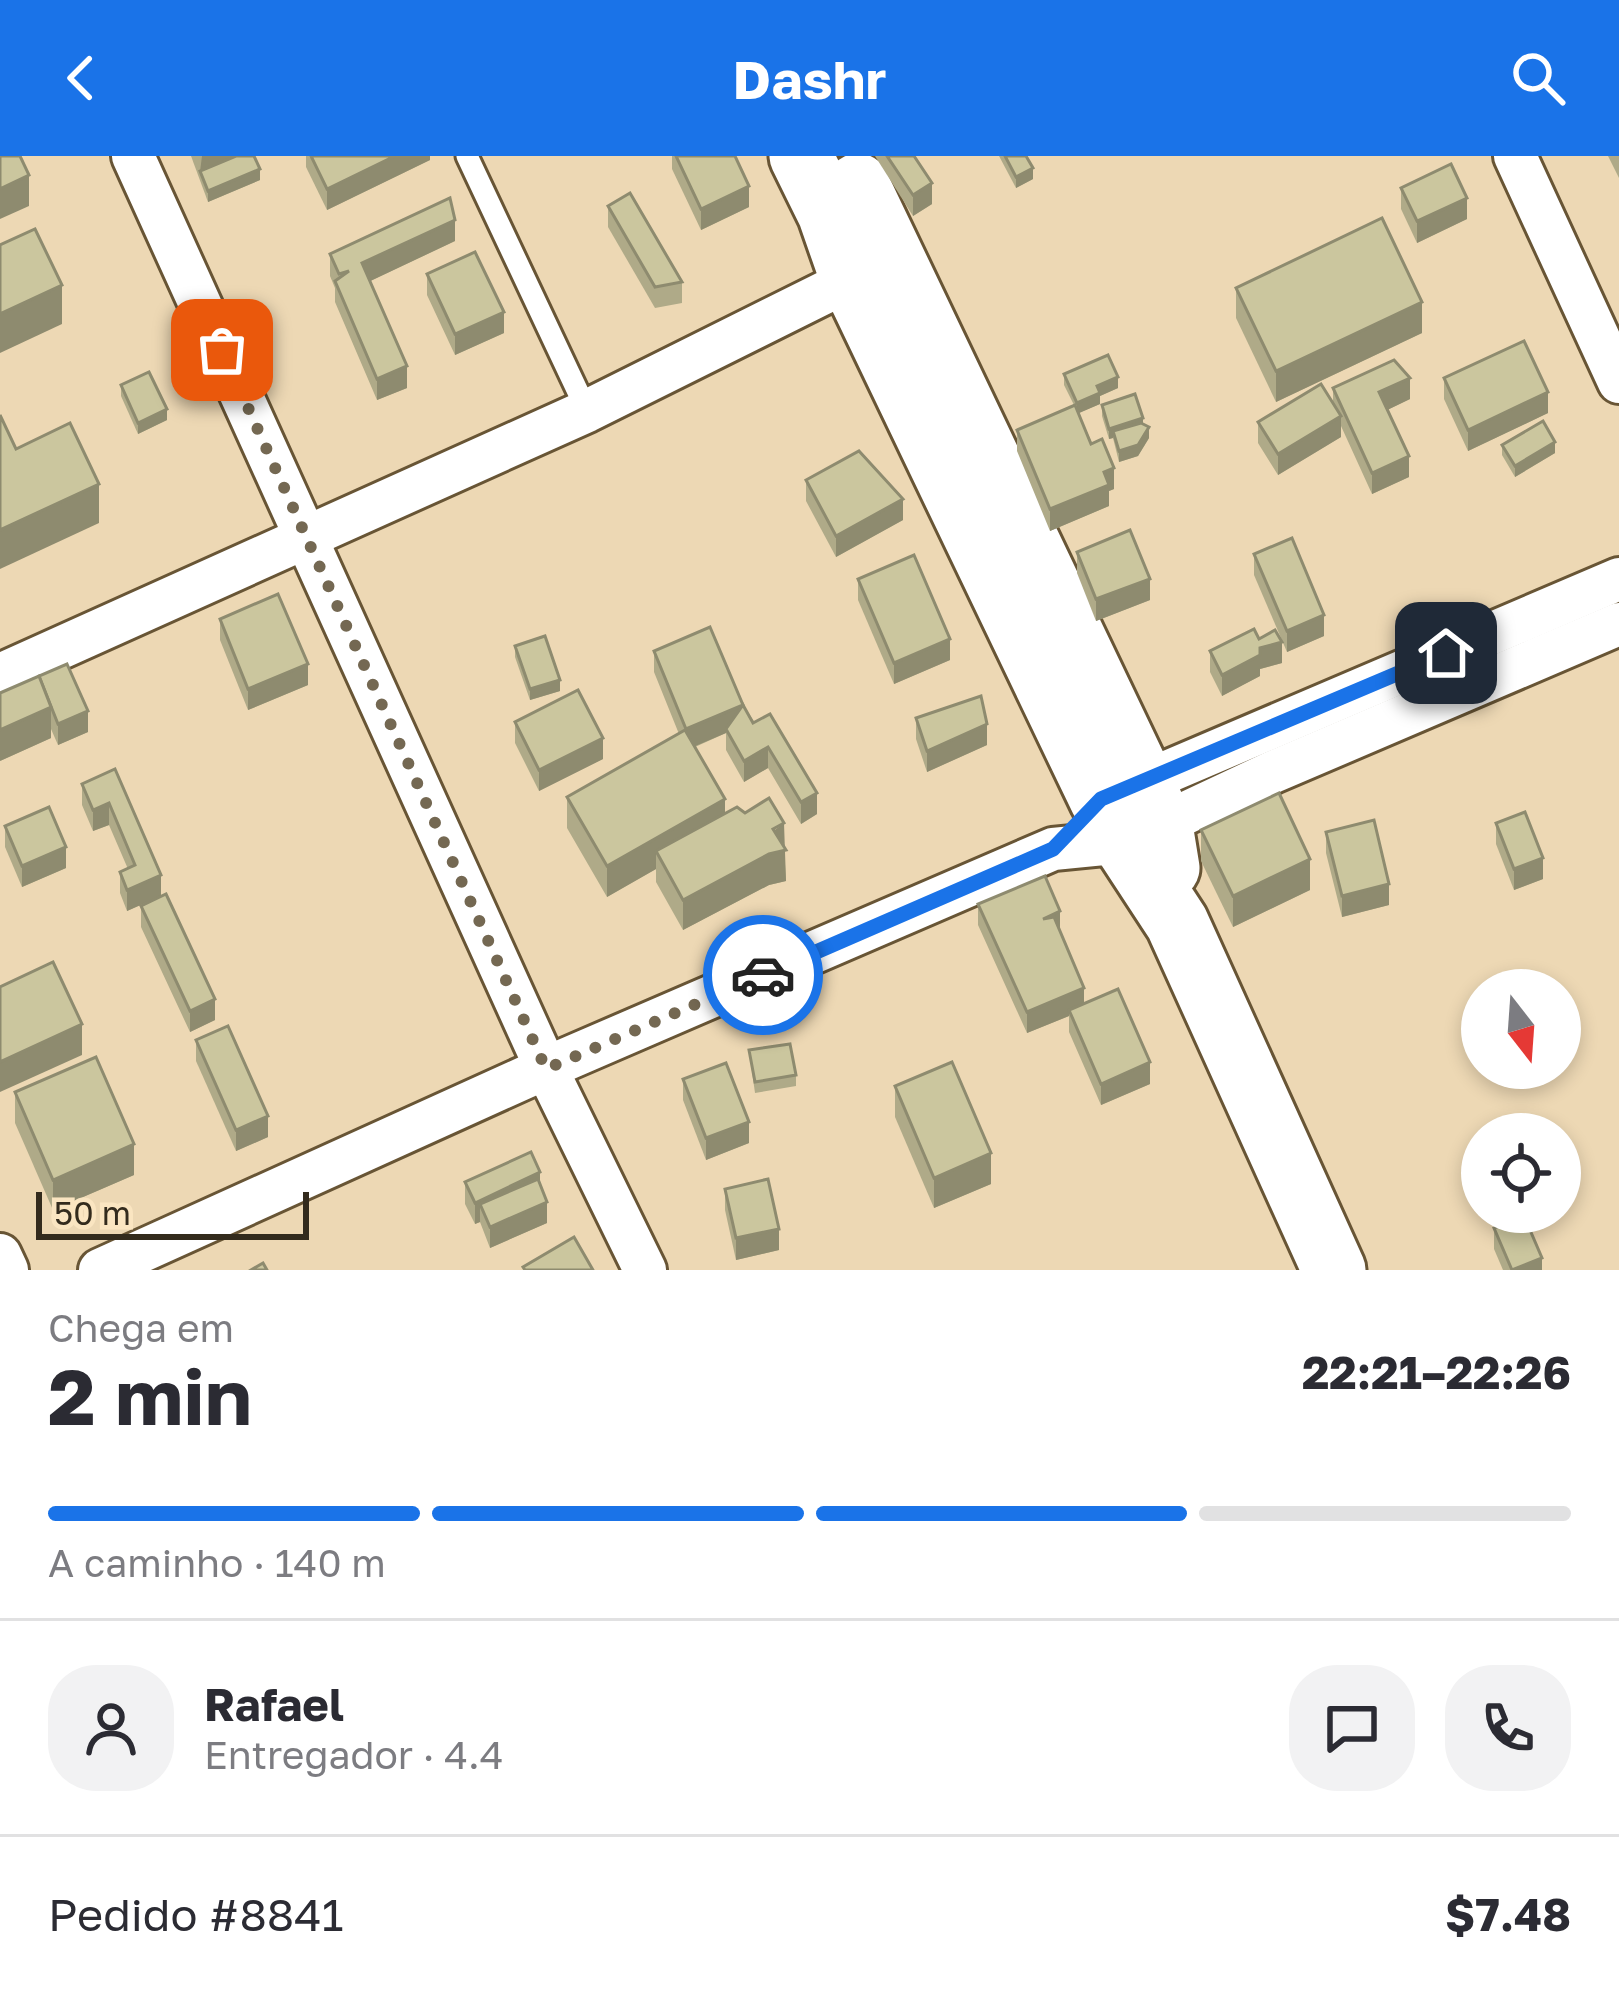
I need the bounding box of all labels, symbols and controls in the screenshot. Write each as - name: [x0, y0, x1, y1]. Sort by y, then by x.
- icon: back: [48, 45, 114, 111]
- icon: search: [1505, 45, 1571, 111]
- text: Dashr: [733, 46, 886, 111]
- pin: [171, 299, 273, 401]
- icon: bag: [189, 317, 255, 383]
- pin: [1395, 602, 1497, 704]
- icon: home: [1413, 620, 1479, 686]
- courier: [703, 915, 823, 1035]
- icon: car: [730, 942, 796, 1008]
- north arrow: [1461, 969, 1581, 1089]
- map controls: [1461, 969, 1581, 1233]
- button: locate: [1461, 1113, 1581, 1233]
- scale bar: [36, 1186, 309, 1239]
- text: 50 m: [54, 1193, 131, 1232]
- text: Chega em: [48, 1304, 234, 1351]
- text: 22:21–22:26: [1302, 1345, 1571, 1399]
- text: 2 min: [48, 1349, 252, 1442]
- text: A caminho · 140 m: [48, 1539, 386, 1586]
- button: person: [48, 1665, 174, 1791]
- button: chat: [1289, 1665, 1415, 1791]
- button: phone: [1445, 1665, 1571, 1791]
- text: Rafael: [204, 1677, 344, 1731]
- text: Entregador · 4.4: [204, 1731, 504, 1778]
- text: Pedido #8841: [48, 1887, 344, 1941]
- text: $7.48: [1445, 1887, 1571, 1941]

